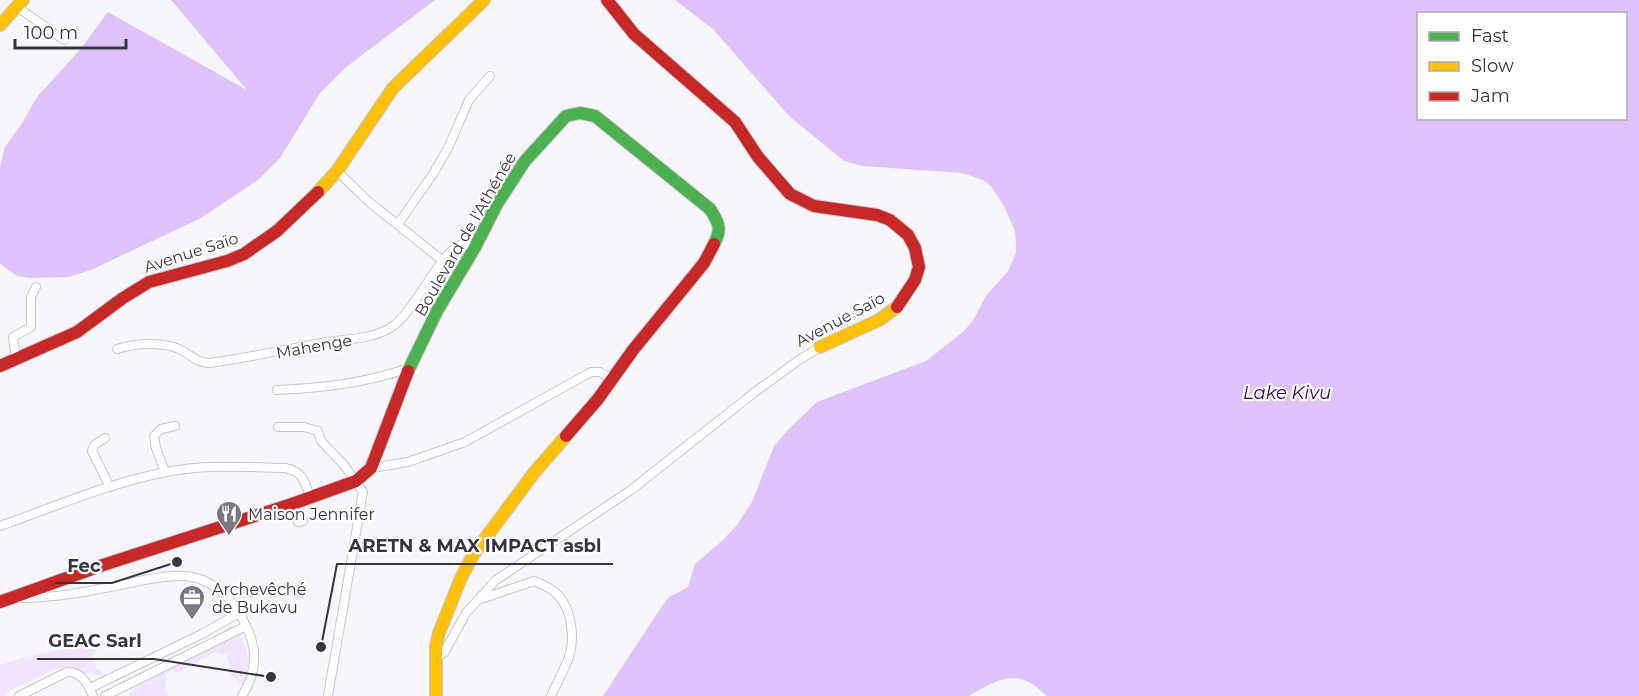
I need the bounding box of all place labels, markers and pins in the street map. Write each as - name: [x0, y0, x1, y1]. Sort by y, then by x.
- restaurant icon: Maison Jennifer: [214, 499, 244, 537]
- place label: Maison Jennifer: [248, 505, 375, 524]
- callout: ARETN & MAX IMPACT asbl: [337, 528, 613, 564]
- callout: Fec: [55, 547, 112, 583]
- place label: Archevêché de Bukavu: [212, 580, 306, 617]
- office icon: Archevêché de Bukavu: [177, 583, 207, 621]
- callout: GEAC Sarl: [37, 623, 154, 659]

